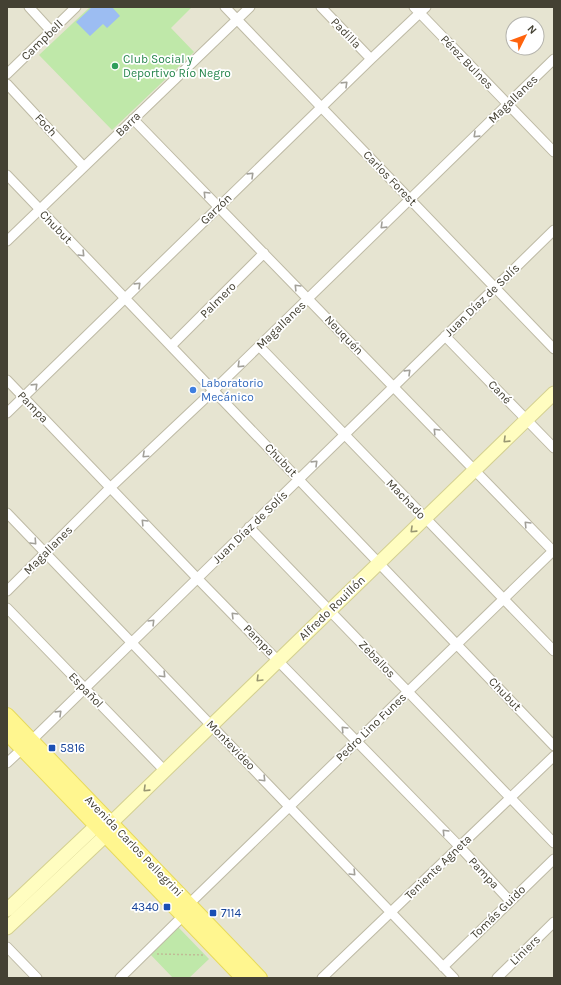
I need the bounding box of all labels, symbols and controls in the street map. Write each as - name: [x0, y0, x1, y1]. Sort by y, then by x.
- street label: Padilla: [328, 15, 364, 51]
- north arrow: [505, 16, 545, 56]
- street label: Campbell: [18, 17, 66, 63]
- text: N: [525, 22, 540, 37]
- street label: Pérez Bulnes: [438, 32, 496, 92]
- place label: Club Social y Deportivo Río Negro: [123, 52, 231, 80]
- marker: Club Social y Deportivo Río Negro: [110, 61, 120, 71]
- street label: Magallanes: [485, 72, 541, 126]
- one-way arrow: [340, 81, 348, 89]
- street label: Barra: [113, 109, 143, 139]
- street label: Foch: [32, 111, 60, 139]
- one-way arrow: [473, 130, 481, 138]
- street label: Carlos Forest: [360, 148, 420, 209]
- one-way arrow: [247, 173, 254, 180]
- street label: Garzón: [197, 191, 235, 227]
- one-way arrow: [203, 191, 211, 199]
- street label: Chubut: [37, 207, 76, 247]
- one-way arrow: [380, 221, 388, 229]
- one-way arrow: [78, 249, 85, 257]
- street label: Juan Díaz de Solís: [442, 261, 522, 339]
- street label: Palmero: [197, 279, 239, 321]
- one-way arrow: [133, 282, 141, 290]
- one-way arrow: [294, 284, 302, 292]
- street label: Magallanes: [253, 298, 309, 352]
- street label: Neuquén: [322, 312, 366, 358]
- one-way arrow: [237, 360, 244, 367]
- one-way arrow: [403, 369, 411, 377]
- place label: Laboratorio Mecánico: [201, 376, 263, 404]
- street label: Cané: [485, 377, 515, 407]
- one-way arrow: [30, 383, 38, 390]
- marker: Laboratorio Mecánico: [188, 385, 198, 395]
- street label: Pampa: [15, 388, 51, 426]
- one-way arrow: [433, 428, 441, 436]
- one-way arrow: [503, 435, 511, 442]
- street label: Chubut: [262, 440, 301, 480]
- one-way arrow: [142, 450, 150, 458]
- one-way arrow: [310, 460, 318, 468]
- street label: Machado: [383, 476, 429, 522]
- street label: Juan Díaz de Solís: [210, 488, 290, 566]
- one-way arrow: [141, 519, 148, 527]
- one-way arrow: [524, 521, 532, 529]
- street label: Magallanes: [21, 523, 75, 577]
- one-way arrow: [410, 525, 418, 533]
- one-way arrow: [29, 537, 36, 545]
- street label: Alfredo Rouillón: [296, 573, 368, 643]
- one-way arrow: [231, 612, 239, 620]
- one-way arrow: [147, 619, 155, 627]
- street label: Pampa: [241, 622, 277, 658]
- street label: Zeballos: [356, 637, 398, 681]
- street label: Español: [66, 669, 106, 711]
- one-way arrow: [159, 670, 166, 678]
- one-way arrow: [256, 674, 264, 682]
- street label: Chubut: [486, 674, 525, 714]
- street label: Pedro Lino Funes: [333, 690, 409, 764]
- one-way arrow: [54, 710, 62, 718]
- street label: Montevideo: [204, 717, 258, 773]
- one-way arrow: [341, 726, 349, 734]
- place label: 5816: [60, 741, 85, 755]
- marker: 5816: [47, 743, 57, 753]
- one-way arrow: [258, 774, 266, 782]
- one-way arrow: [143, 785, 151, 792]
- street label: Avenida Carlos Pellegrini: [82, 793, 186, 899]
- one-way arrow: [442, 829, 449, 837]
- street label: Teniente Agneta: [402, 832, 474, 902]
- street label: Pampa: [466, 854, 502, 892]
- one-way arrow: [348, 868, 356, 876]
- street label: Tomás Guido: [468, 882, 528, 942]
- place label: 4340: [131, 900, 159, 914]
- marker: 4340: [162, 902, 172, 912]
- place label: 7114: [221, 906, 242, 920]
- marker: 7114: [208, 908, 218, 918]
- street label: Liniers: [507, 932, 543, 968]

